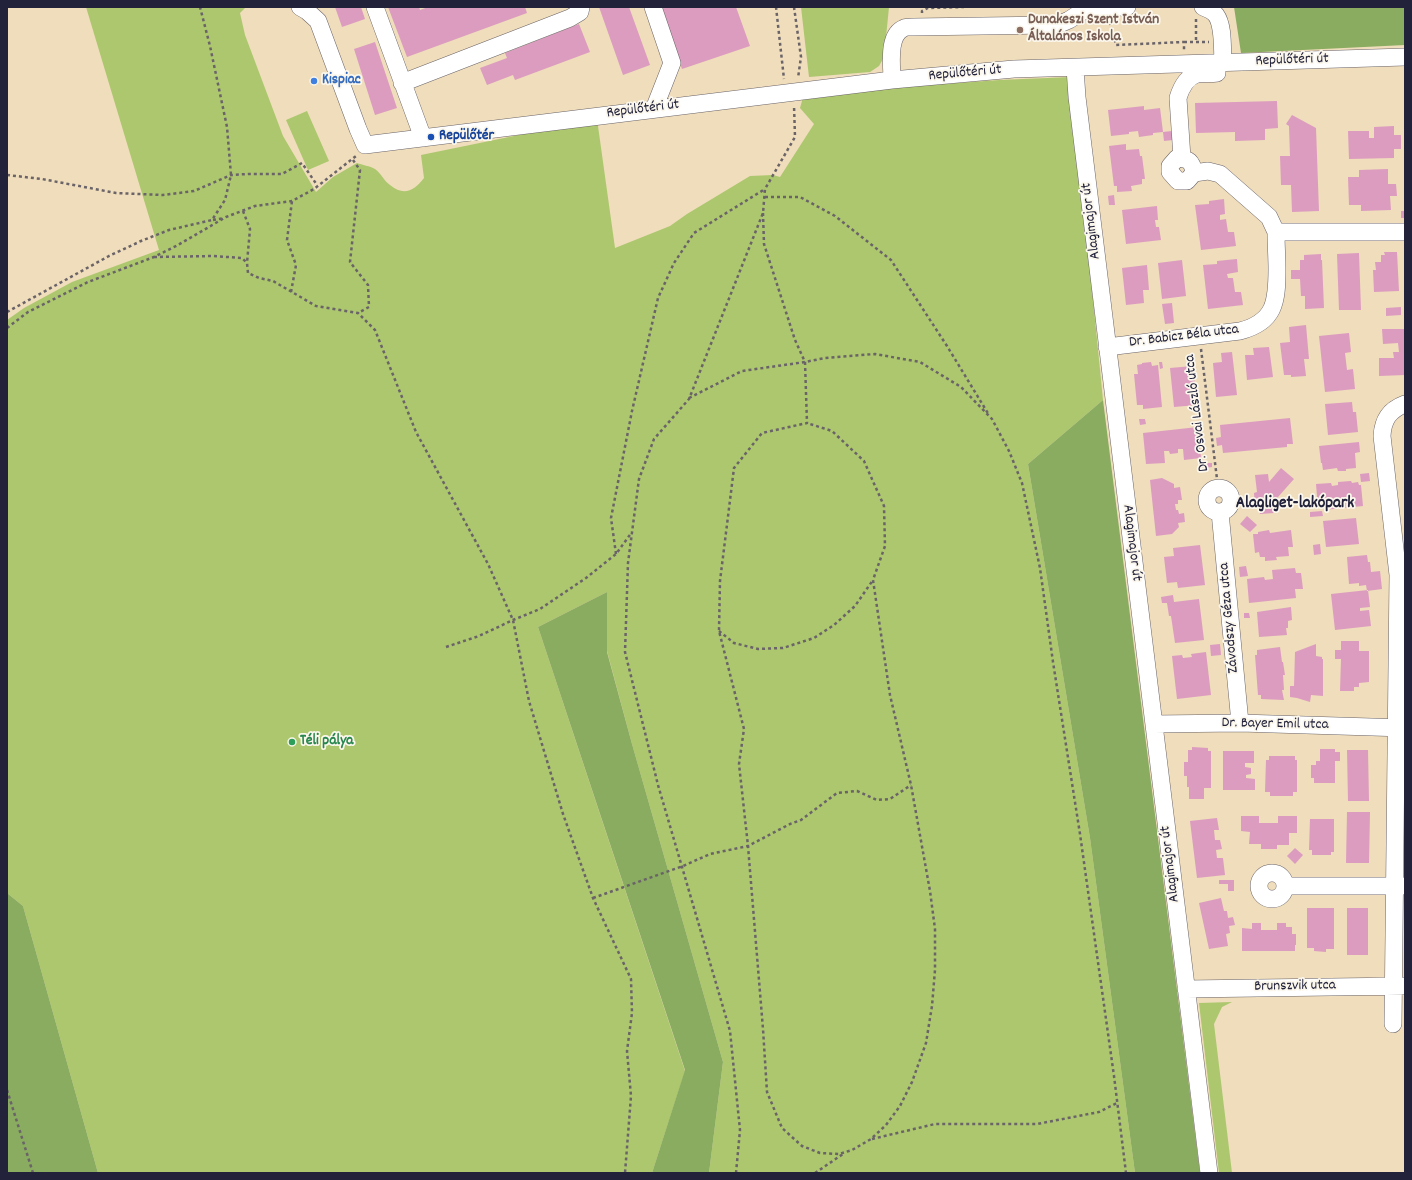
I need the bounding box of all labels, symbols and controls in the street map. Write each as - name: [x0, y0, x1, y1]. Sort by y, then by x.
- place label: Dunakeszi Szent István Általános Iskola: [1028, 12, 1159, 47]
- marker: Dunakeszi Szent István Általános Iskola: [1015, 25, 1025, 35]
- street label: Repülőtéri út: [1255, 51, 1329, 71]
- street label: Repülőtéri út: [928, 62, 1002, 86]
- place label: Kispiac: [322, 72, 361, 90]
- marker: Kispiac: [309, 76, 319, 86]
- street label: Repülőtéri út: [606, 97, 680, 123]
- place label: Repülőtér: [439, 128, 494, 146]
- marker: Repülőtér: [426, 132, 436, 142]
- street label: Alagimajor út: [1078, 182, 1106, 260]
- street label: Dr. Babicz Béla utca: [1128, 321, 1240, 353]
- street label: Dr. Osvai László utca: [1182, 353, 1214, 473]
- district label: Alagliget-lakópark: [1236, 495, 1354, 515]
- street label: Alagimajor út: [1117, 504, 1145, 582]
- street label: Závodszy Géza utca: [1216, 562, 1244, 674]
- street label: Dr. Bayer Emil utca: [1221, 715, 1329, 735]
- place label: Téli pálya: [300, 733, 353, 751]
- marker: Téli pálya: [287, 737, 297, 747]
- street label: Alagimajor út: [1157, 825, 1185, 903]
- street label: Brunszvik utca: [1254, 977, 1336, 997]

